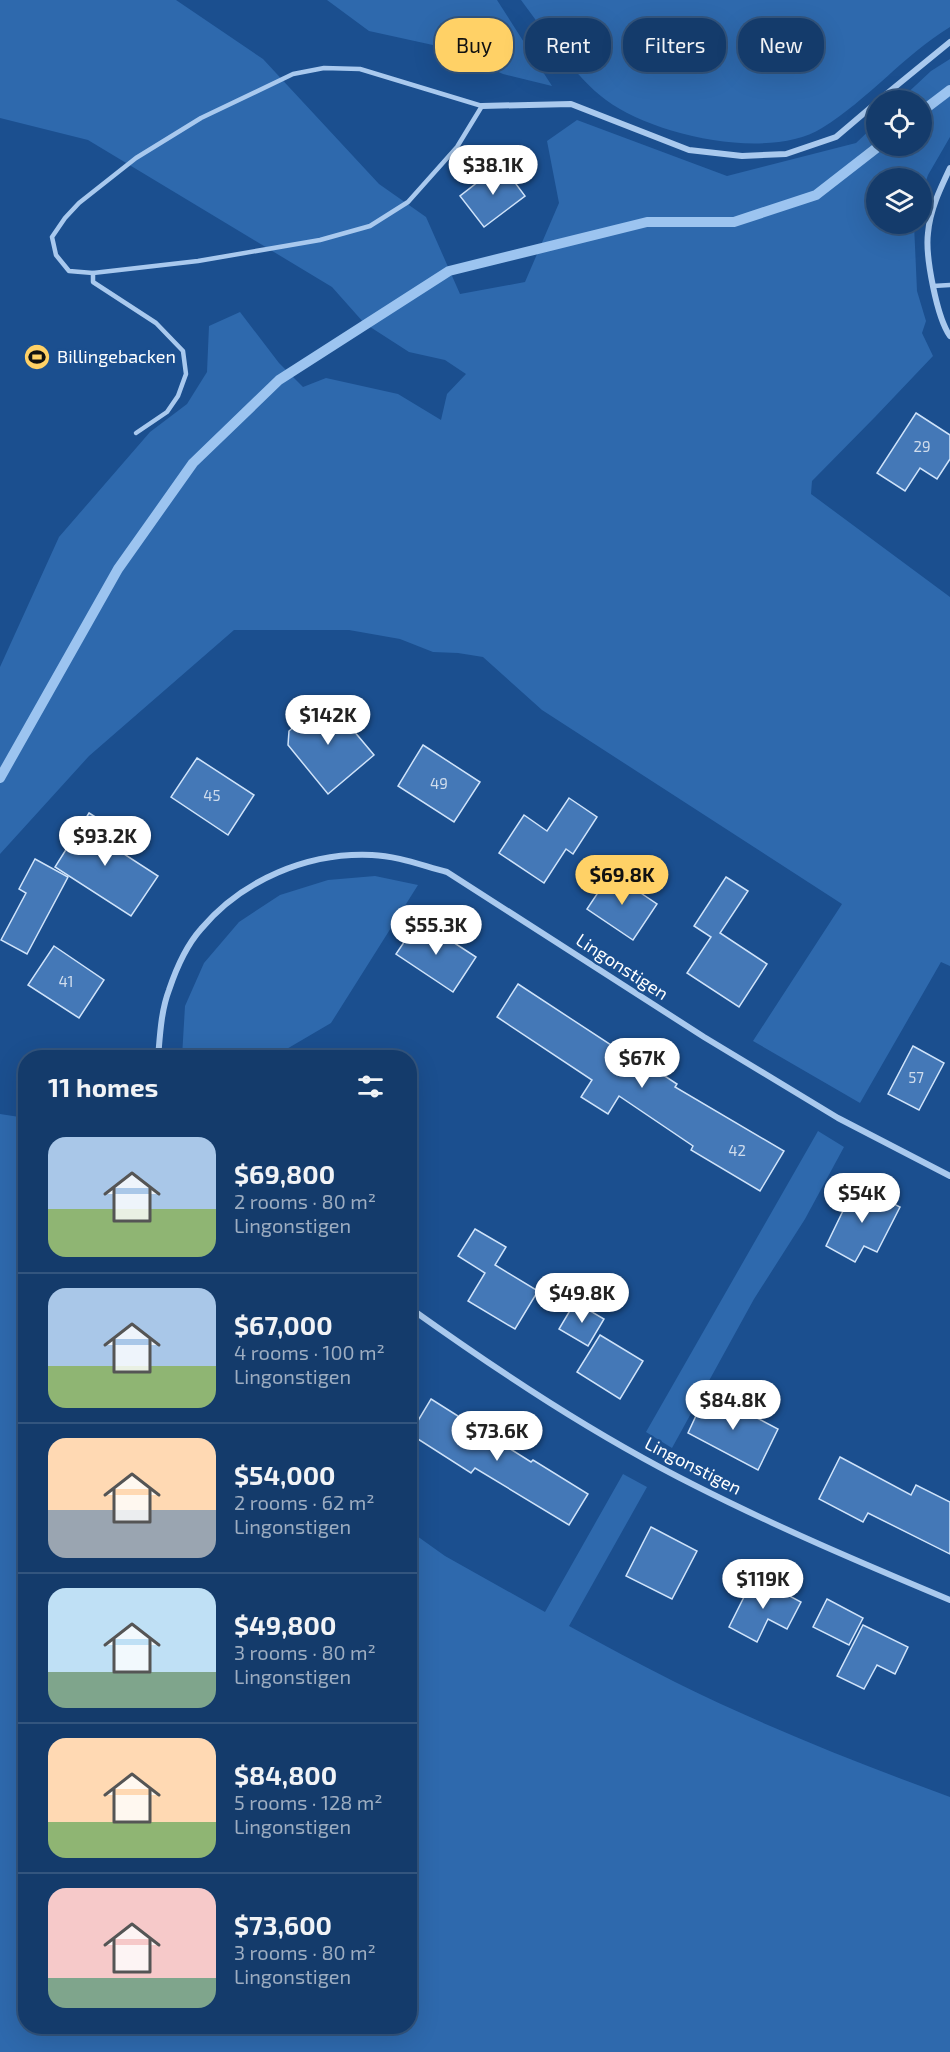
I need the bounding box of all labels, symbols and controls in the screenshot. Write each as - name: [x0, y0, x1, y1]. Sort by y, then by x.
- chip: Buy: [435, 18, 513, 72]
- chip: Rent: [525, 18, 611, 72]
- chip: Filters: [623, 18, 726, 72]
- chip: New: [738, 18, 824, 72]
- map controls: [866, 90, 932, 234]
- button: locate: [866, 90, 932, 156]
- pin: $38.1K: [444, 145, 542, 196]
- text: $38.1K: [463, 152, 523, 176]
- button: layers: [866, 168, 932, 234]
- sports icon: Billingebacken: [22, 342, 52, 372]
- place label: Billingebacken: [57, 345, 176, 367]
- house number: 29: [913, 437, 931, 455]
- pin: $142K: [286, 695, 370, 746]
- text: $142K: [299, 702, 357, 726]
- house number: 49: [430, 774, 448, 792]
- house number: 45: [203, 786, 221, 804]
- pin: $93.2K: [56, 816, 154, 867]
- text: $93.2K: [73, 823, 137, 847]
- pin: $69.8K: [573, 855, 671, 906]
- text: $69.8K: [589, 862, 655, 886]
- pin: $55.3K: [387, 905, 485, 956]
- text: $55.3K: [405, 912, 467, 936]
- street label: Lingonstigen: [572, 928, 673, 1004]
- house number: 41: [58, 972, 74, 990]
- pin: $67K: [606, 1038, 678, 1089]
- text: $67K: [619, 1045, 665, 1069]
- house number: 57: [908, 1068, 924, 1086]
- icon: filters: [354, 1070, 387, 1103]
- text: 11 homes: [48, 1071, 158, 1102]
- house number: 42: [728, 1141, 746, 1159]
- text: $69,800: [234, 1158, 335, 1189]
- icon: home: [96, 1161, 168, 1233]
- pin: $54K: [826, 1173, 898, 1224]
- text: $54K: [838, 1180, 886, 1204]
- text: 2 rooms · 80 m²: [234, 1189, 376, 1213]
- text: Lingonstigen: [234, 1213, 351, 1237]
- pin: $49.8K: [533, 1273, 631, 1324]
- text: $49.8K: [549, 1280, 615, 1304]
- text: $67,000: [234, 1309, 333, 1340]
- icon: home: [96, 1312, 168, 1384]
- text: 4 rooms · 100 m²: [234, 1340, 385, 1364]
- text: Lingonstigen: [234, 1364, 351, 1388]
- pin: $84.8K: [684, 1380, 782, 1431]
- text: $84.8K: [700, 1387, 766, 1411]
- pin: $73.6K: [448, 1411, 546, 1462]
- text: $73.6K: [466, 1418, 528, 1442]
- street label: Lingonstigen: [642, 1431, 745, 1499]
- text: $54,000: [234, 1459, 336, 1490]
- icon: home: [96, 1462, 168, 1534]
- text: 2 rooms · 62 m²: [234, 1490, 374, 1514]
- text: Lingonstigen: [234, 1514, 351, 1538]
- pin: $119K: [721, 1559, 805, 1610]
- text: $119K: [736, 1566, 790, 1590]
- text: $49,800: [234, 1609, 336, 1640]
- icon: home: [96, 1612, 168, 1684]
- text: 3 rooms · 80 m²: [234, 1640, 376, 1664]
- text: Lingonstigen: [234, 1664, 351, 1688]
- text: $84,800: [234, 1759, 337, 1790]
- icon: home: [96, 1762, 168, 1834]
- text: 5 rooms · 128 m²: [234, 1790, 383, 1814]
- text: Lingonstigen: [234, 1814, 351, 1838]
- text: $73,600: [234, 1909, 332, 1940]
- icon: home: [96, 1912, 168, 1984]
- text: 3 rooms · 80 m²: [234, 1940, 376, 1964]
- text: Lingonstigen: [234, 1964, 351, 1988]

